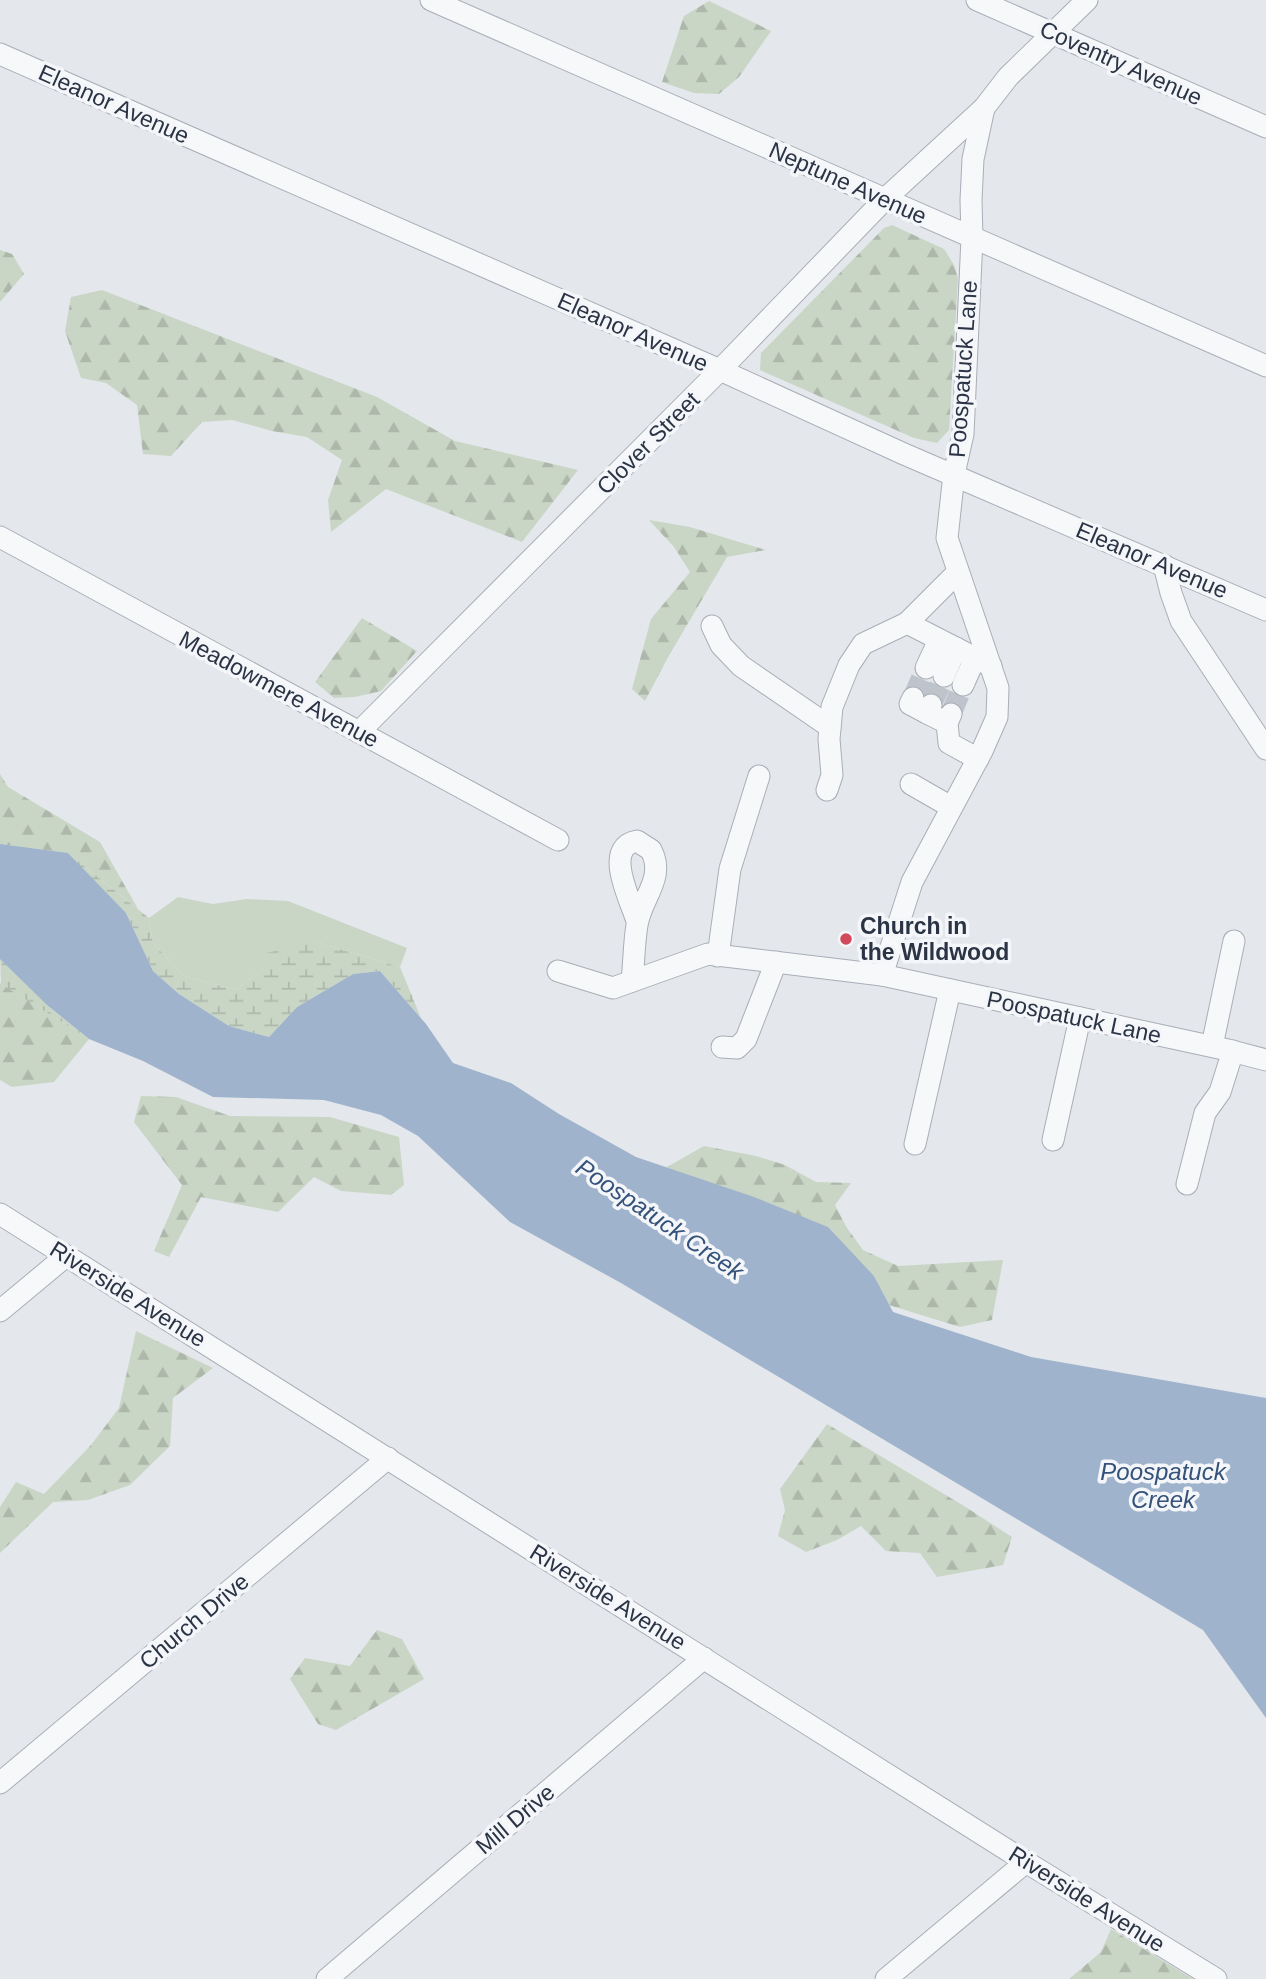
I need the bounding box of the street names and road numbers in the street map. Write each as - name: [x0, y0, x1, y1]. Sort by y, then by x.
- street label: Coventry Avenue: [1036, 16, 1206, 110]
- street label: Eleanor Avenue: [35, 59, 193, 149]
- street label: Neptune Avenue: [765, 137, 931, 229]
- street label: Poospatuck Lane: [944, 279, 982, 459]
- street label: Eleanor Avenue: [554, 287, 712, 377]
- street label: Clover Street: [591, 386, 705, 500]
- street label: Eleanor Avenue: [1072, 516, 1232, 604]
- street label: Meadowmere Avenue: [175, 625, 383, 753]
- street label: Poospatuck Lane: [984, 986, 1164, 1048]
- street label: Riverside Avenue: [45, 1236, 211, 1352]
- street label: Riverside Avenue: [525, 1539, 691, 1655]
- street label: Church Drive: [134, 1568, 254, 1674]
- street label: Mill Drive: [470, 1779, 560, 1859]
- street label: Riverside Avenue: [1004, 1841, 1170, 1957]

